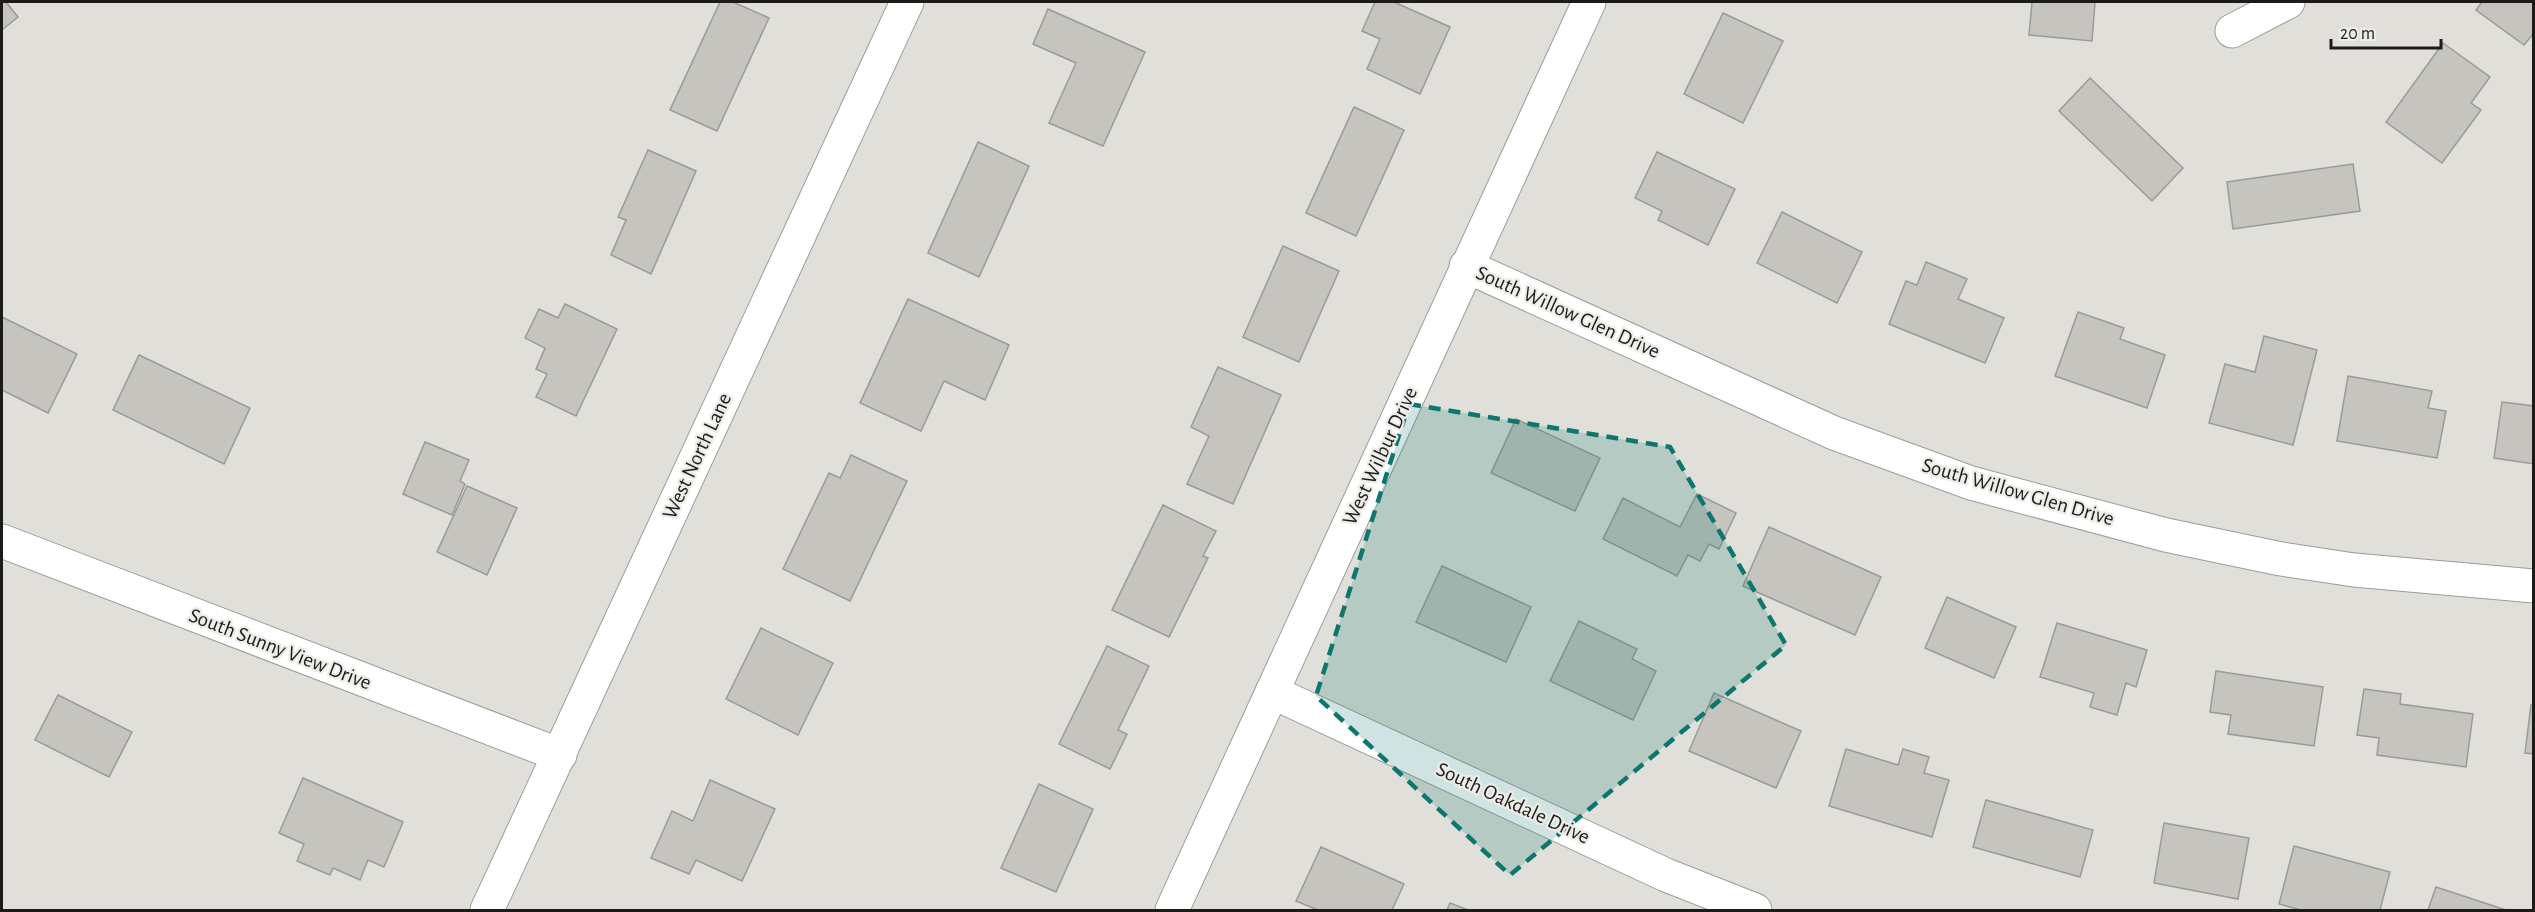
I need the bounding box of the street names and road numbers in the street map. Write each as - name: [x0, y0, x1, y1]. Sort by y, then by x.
- street label: South Willow Glen Drive: [1473, 262, 1663, 362]
- street label: West Wilbur Drive: [1339, 384, 1421, 528]
- street label: West North Lane: [659, 390, 735, 522]
- street label: South Willow Glen Drive: [1920, 455, 2116, 529]
- street label: South Sunny View Drive: [186, 605, 374, 693]
- street label: South Oakdale Drive: [1433, 758, 1593, 848]

